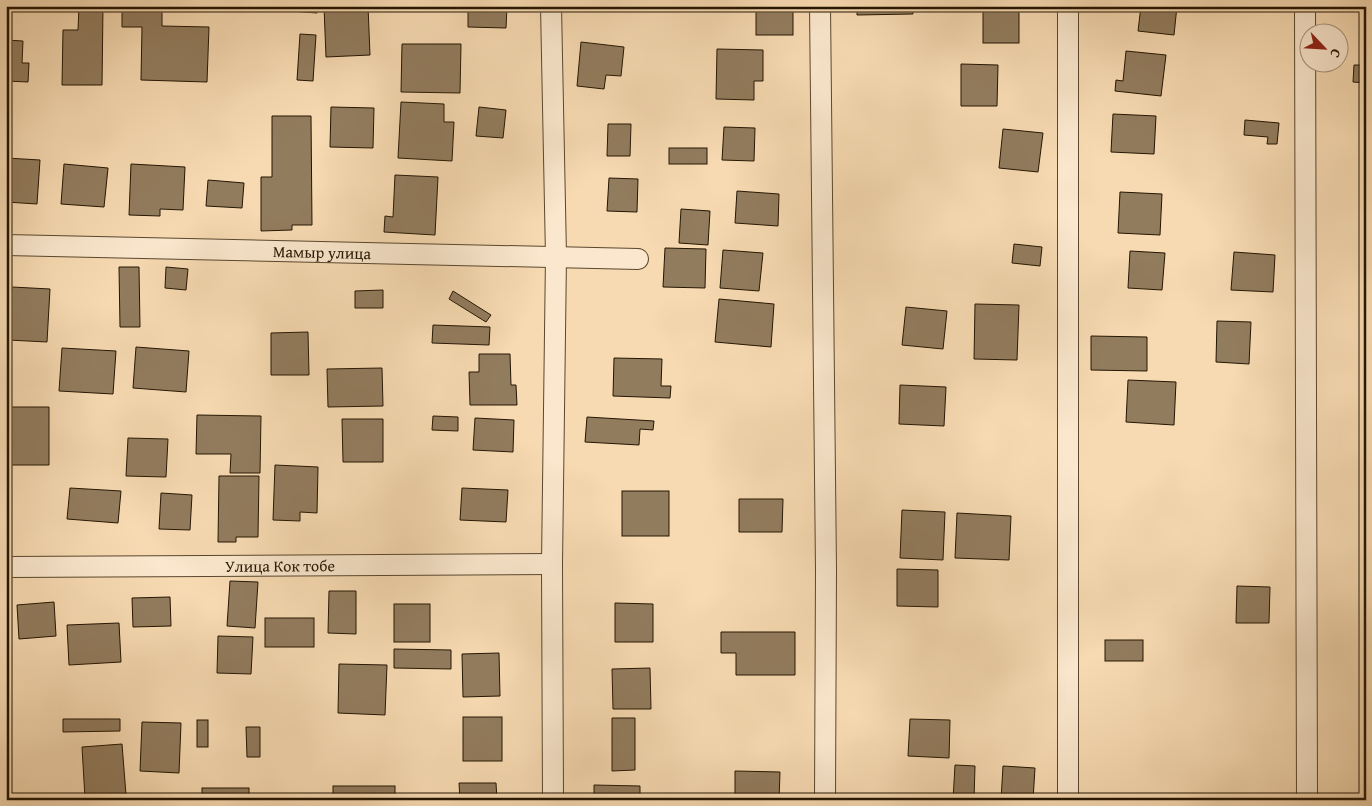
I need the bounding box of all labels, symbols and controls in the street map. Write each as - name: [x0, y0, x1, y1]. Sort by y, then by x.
- north arrow: [1300, 22, 1350, 72]
- text: С: [1325, 46, 1347, 61]
- street label: Мамыр улица: [273, 239, 372, 265]
- street label: Улица Кок тобе: [225, 553, 335, 578]

